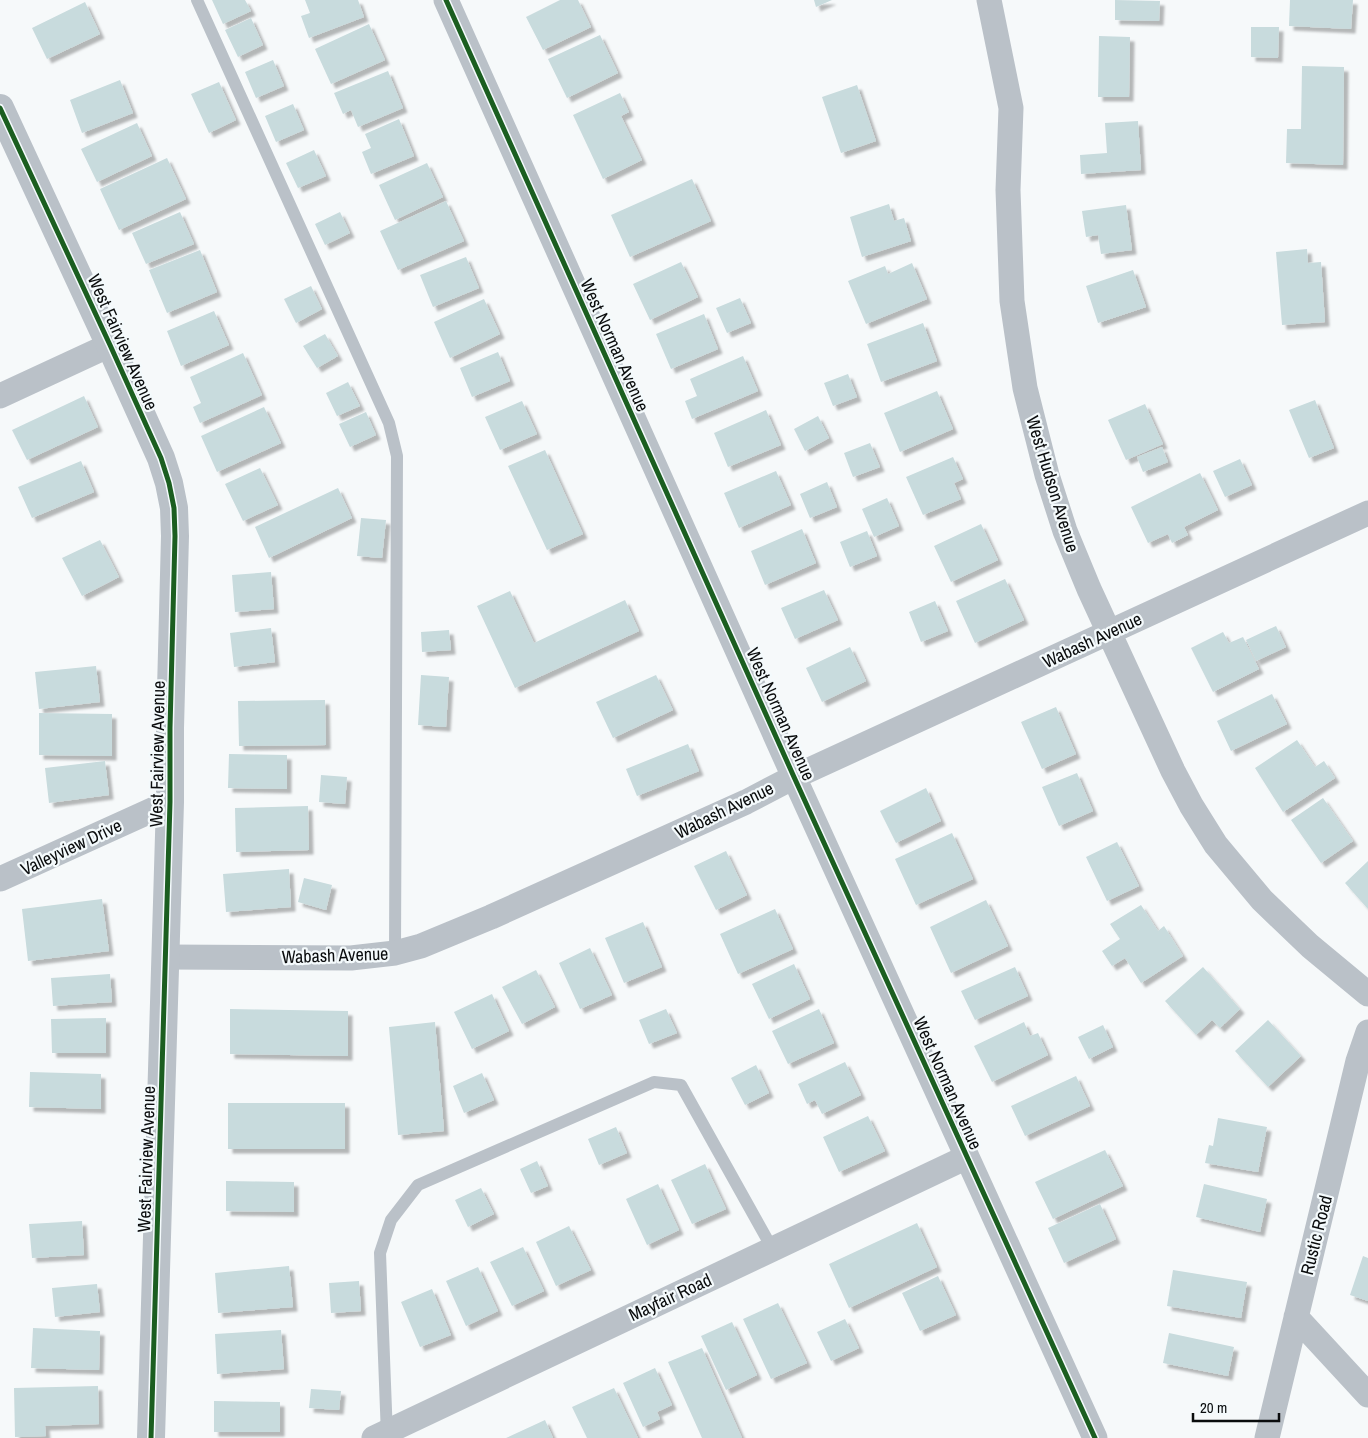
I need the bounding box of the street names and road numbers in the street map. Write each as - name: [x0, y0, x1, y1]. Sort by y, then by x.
- street label: West Fairview Avenue: [82, 270, 164, 414]
- street label: West Norman Avenue: [574, 275, 656, 415]
- street label: West Hudson Avenue: [1020, 413, 1086, 555]
- street label: Wabash Avenue: [1038, 606, 1146, 674]
- street label: West Norman Avenue: [740, 644, 822, 784]
- street label: West Fairview Avenue: [143, 681, 171, 827]
- street label: Wabash Avenue: [671, 775, 777, 845]
- street label: Valleyview Drive: [16, 813, 126, 881]
- street label: Wabash Avenue: [281, 941, 389, 969]
- street label: West Norman Avenue: [907, 1013, 989, 1153]
- street label: West Fairview Avenue: [131, 1085, 161, 1233]
- street label: Rustic Road: [1294, 1193, 1338, 1277]
- street label: Mayfair Road: [625, 1267, 715, 1327]

